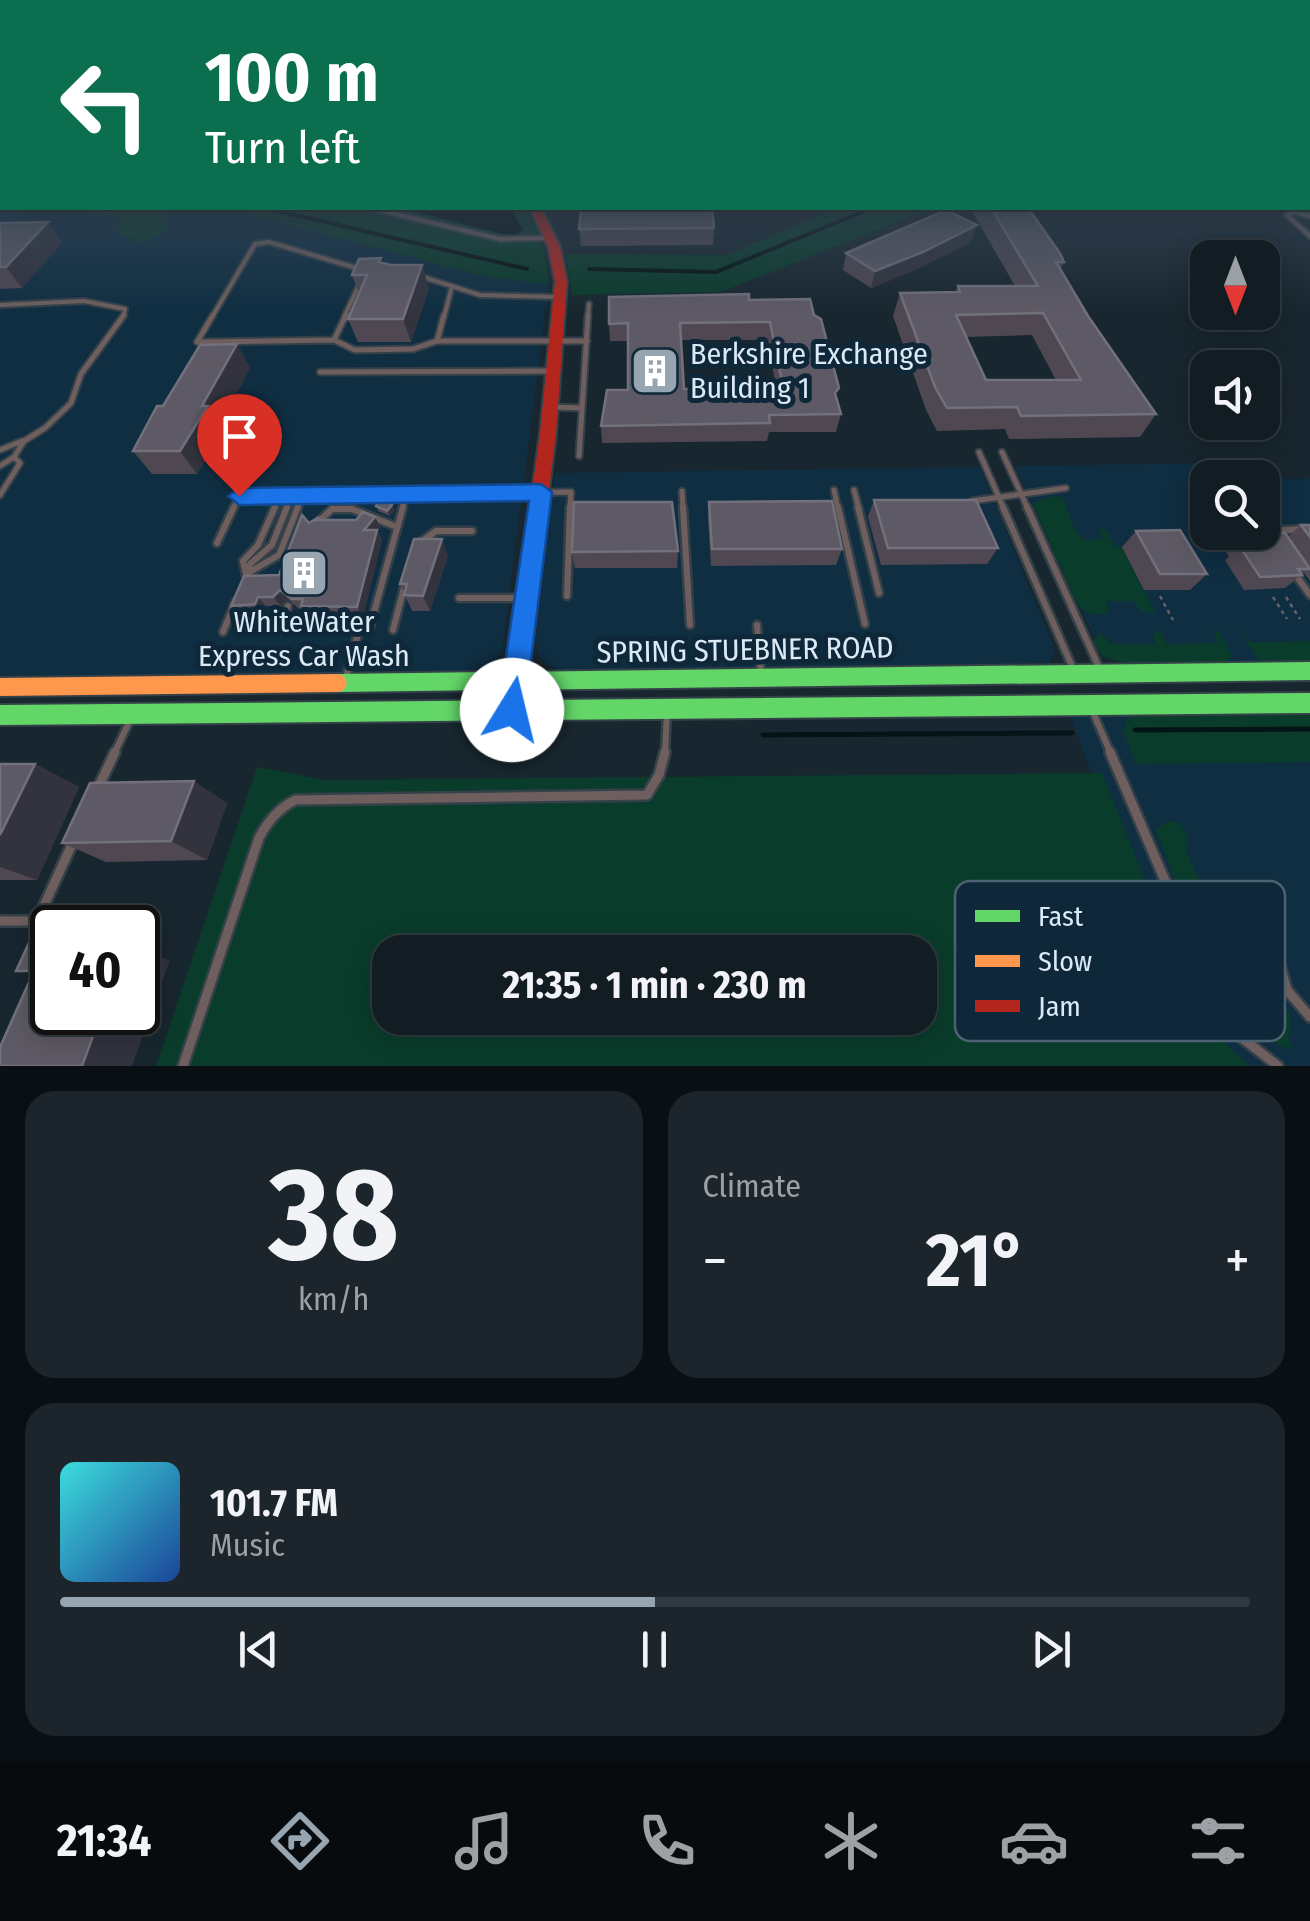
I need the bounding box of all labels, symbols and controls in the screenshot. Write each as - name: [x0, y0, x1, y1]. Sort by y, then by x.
- text: 100 m: [205, 36, 379, 120]
- icon: left: [40, 40, 170, 170]
- text: Turn left: [205, 121, 360, 175]
- north arrow: [1190, 240, 1280, 330]
- map controls: [1190, 240, 1280, 550]
- place label: Berkshire Exchange Building 1: [690, 336, 928, 406]
- building icon: Berkshire Exchange Building 1: [629, 345, 681, 397]
- button: sound: [1190, 350, 1280, 440]
- pin: [197, 394, 282, 497]
- icon: arrive: [212, 409, 267, 464]
- button: search: [1190, 460, 1280, 550]
- building icon: WhiteWater Express Car Wash: [278, 547, 330, 599]
- place label: WhiteWater Express Car Wash: [198, 604, 410, 674]
- street label: SPRING STUEBNER ROAD: [596, 629, 894, 671]
- position arrow: [460, 658, 564, 762]
- legend: [955, 881, 1285, 1041]
- text: Fast: [1038, 900, 1084, 933]
- speed limit sign: 40: [30, 905, 160, 1035]
- text: Slow: [1038, 945, 1092, 978]
- text: 21:35 · 1 min · 230 m: [503, 962, 806, 1008]
- text: Jam: [1038, 990, 1081, 1023]
- text: 38: [269, 1137, 399, 1293]
- text: Climate: [703, 1167, 801, 1205]
- text: 21°: [926, 1216, 1026, 1306]
- text: −: [703, 1228, 727, 1294]
- text: +: [1225, 1228, 1250, 1294]
- text: km/h: [298, 1280, 369, 1318]
- text: 101.7 FM: [210, 1480, 338, 1526]
- text: Music: [210, 1526, 285, 1564]
- icon: previous: [231, 1622, 286, 1677]
- icon: pause: [627, 1622, 682, 1677]
- icon: next: [1024, 1622, 1079, 1677]
- icon: directions: [265, 1806, 335, 1876]
- icon: music: [449, 1806, 519, 1876]
- icon: phone: [632, 1806, 702, 1876]
- icon: climate: [816, 1806, 886, 1876]
- icon: car: [999, 1806, 1069, 1876]
- icon: filters: [1183, 1806, 1253, 1876]
- text: 21:34: [57, 1814, 151, 1868]

